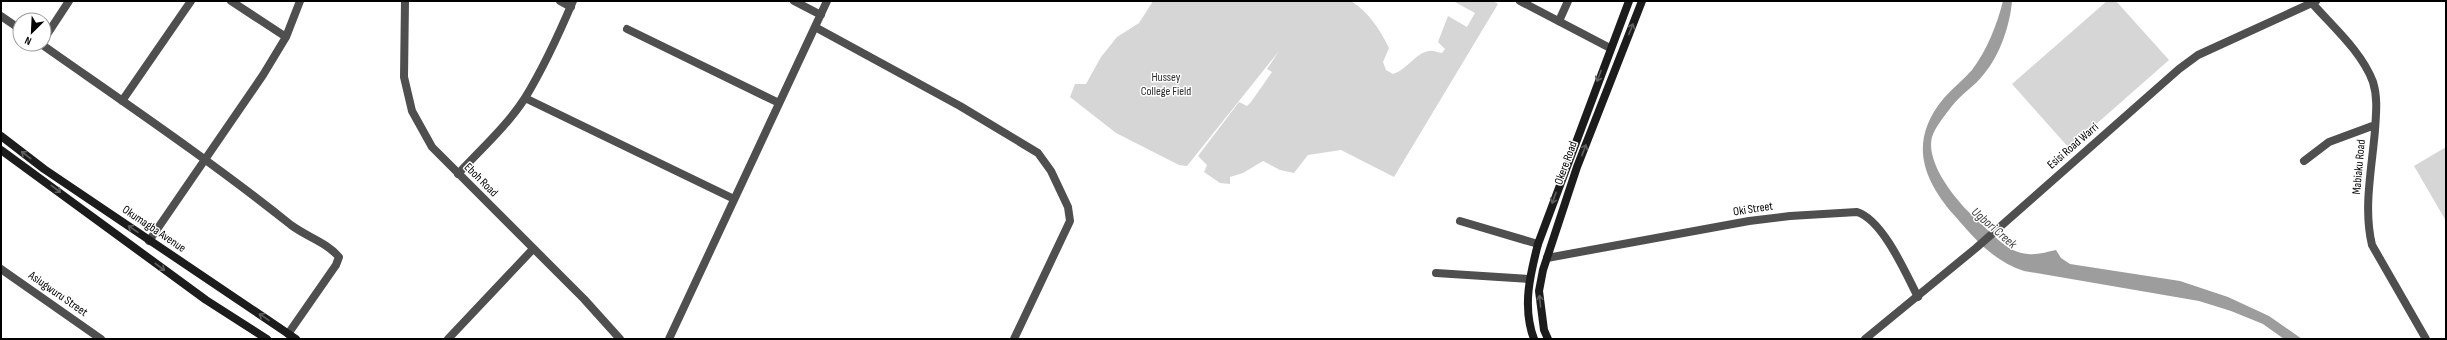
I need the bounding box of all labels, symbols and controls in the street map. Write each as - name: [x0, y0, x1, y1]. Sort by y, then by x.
- north arrow: [12, 12, 52, 52]
- one-way arrow: [1627, 23, 1635, 35]
- text: N: [23, 33, 33, 48]
- park label: Hussey College Field: [1141, 70, 1191, 99]
- one-way arrow: [1595, 70, 1603, 82]
- street label: Esisi Road Warri: [2044, 120, 2102, 172]
- street label: Okere Road: [1551, 139, 1581, 187]
- street label: Mabiaku Road: [2349, 139, 2369, 195]
- one-way arrow: [1580, 145, 1588, 157]
- one-way arrow: [21, 151, 32, 159]
- street label: Eboh Road: [461, 160, 501, 200]
- one-way arrow: [50, 185, 61, 193]
- one-way arrow: [1550, 192, 1558, 204]
- street label: Oki Street: [1732, 198, 1774, 220]
- street label: Okumagba Avenue: [119, 202, 189, 256]
- water label: Ugbori Creek: [1968, 204, 2021, 253]
- one-way arrow: [127, 225, 138, 233]
- one-way arrow: [154, 263, 165, 271]
- street label: Asiugwuru Street: [25, 268, 91, 320]
- one-way arrow: [1537, 295, 1544, 308]
- one-way arrow: [258, 313, 270, 321]

